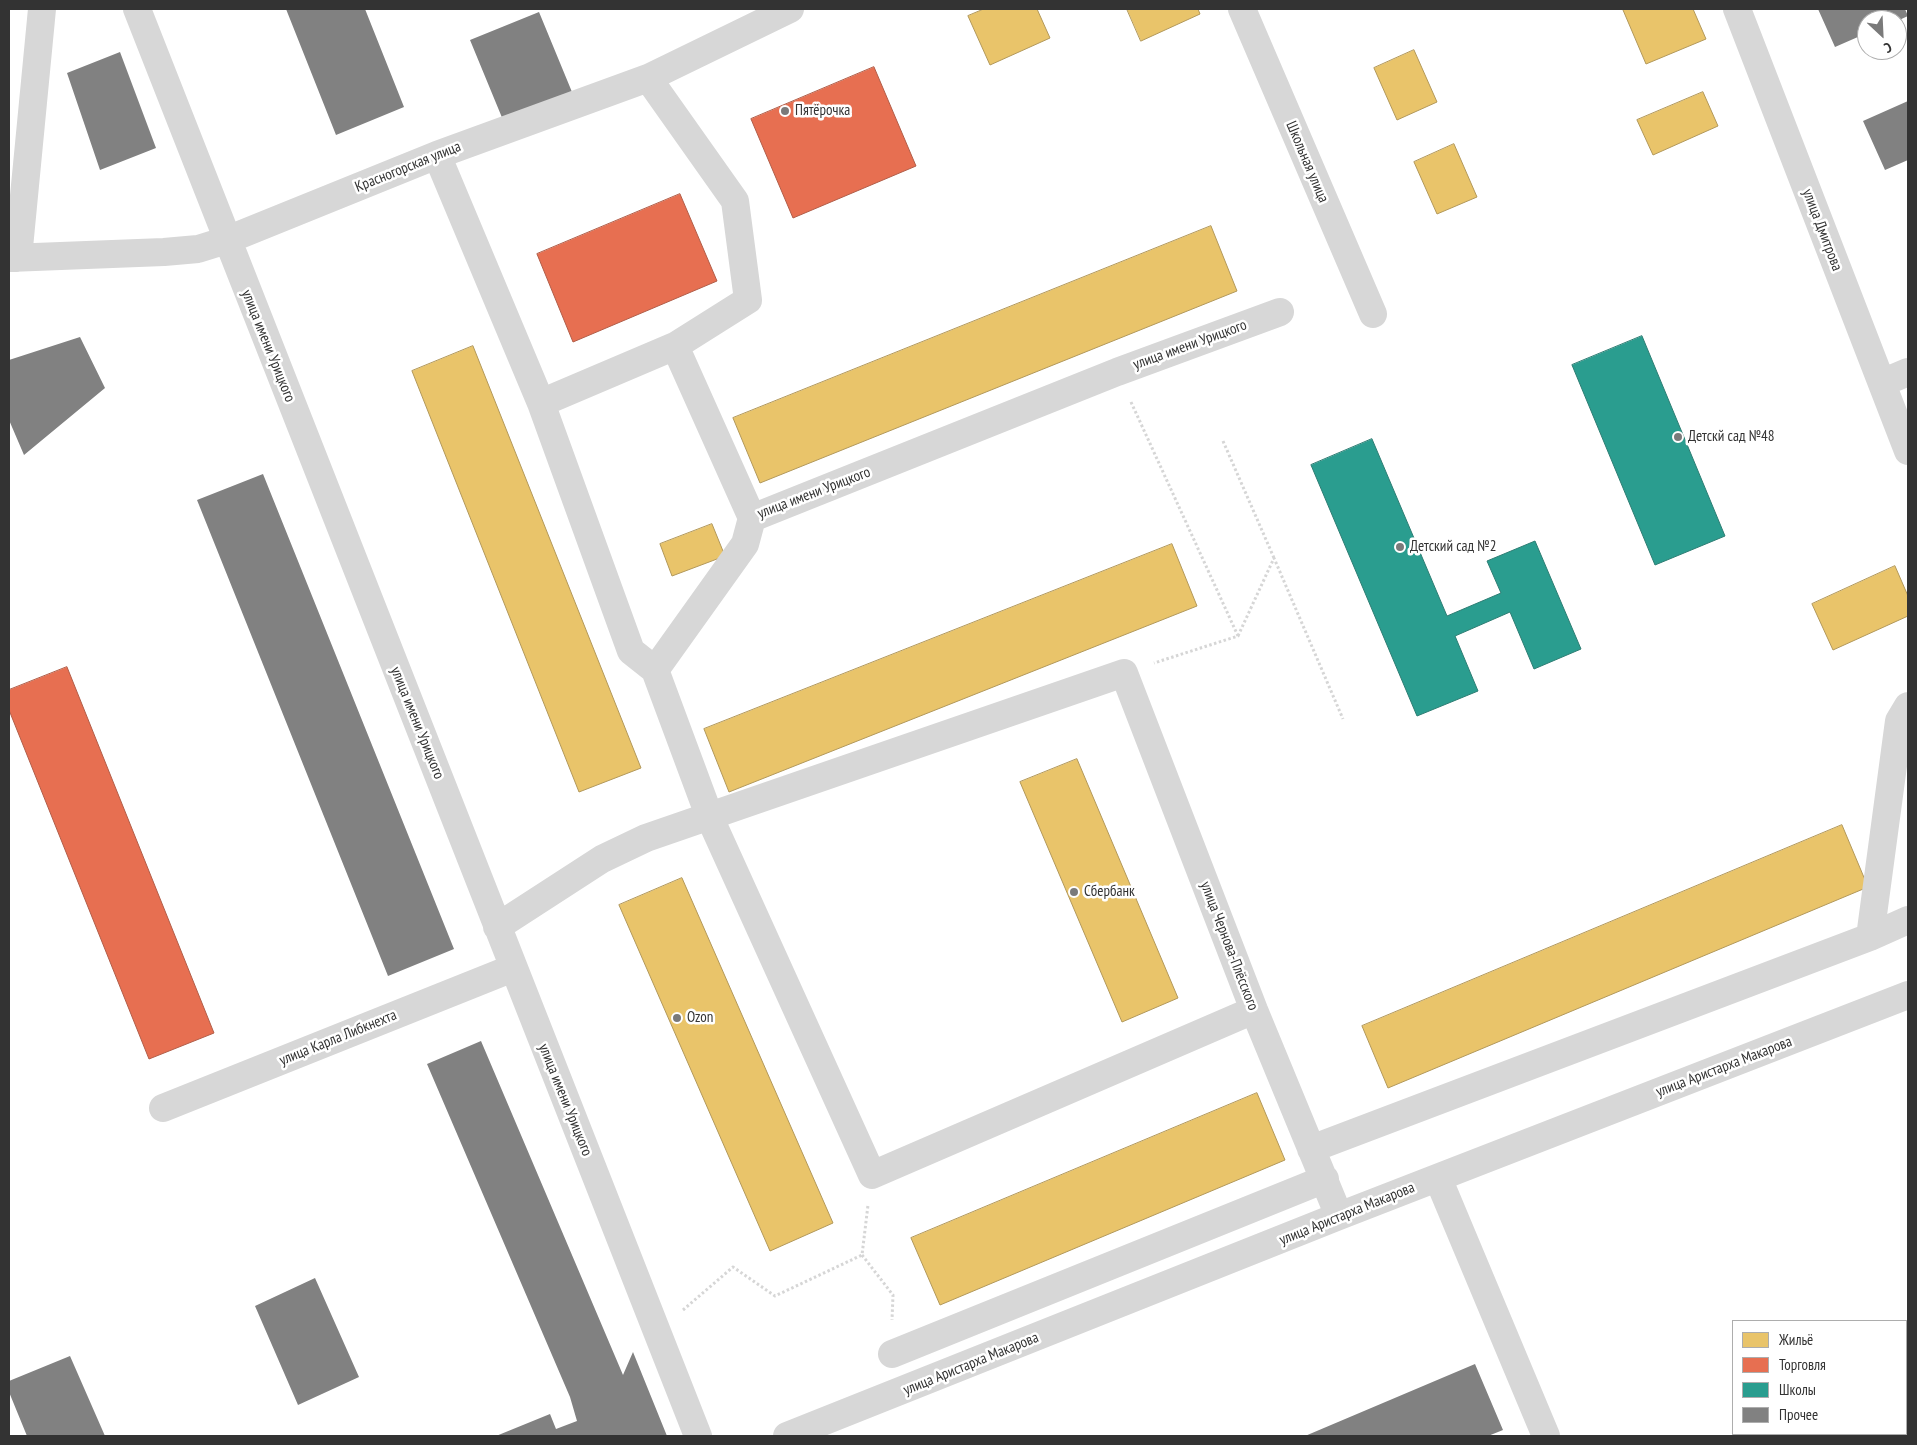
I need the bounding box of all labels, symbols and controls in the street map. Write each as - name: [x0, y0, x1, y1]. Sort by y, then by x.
- north arrow: [1857, 10, 1907, 60]
- text: С: [1881, 38, 1895, 57]
- place label: Пятёрочка: [795, 102, 850, 120]
- marker: Пятёрочка: [779, 105, 791, 117]
- street label: Школьная улица: [1282, 119, 1332, 205]
- street label: Красногорская улица: [353, 138, 463, 196]
- street label: улица Дмитрова: [1798, 186, 1846, 274]
- street label: улица имени Урицкого: [237, 287, 299, 405]
- street label: улица имени Урицкого: [1131, 316, 1249, 374]
- place label: Детскй сад №48: [1688, 428, 1775, 446]
- marker: Детскй сад №48: [1672, 431, 1684, 443]
- street label: улица имени Урицкого: [755, 463, 873, 523]
- place label: Детский сад №2: [1410, 538, 1496, 556]
- marker: Детский сад №2: [1394, 541, 1406, 553]
- street label: улица имени Урицкого: [386, 664, 448, 782]
- street label: улица Чернова-Плёсского: [1196, 879, 1262, 1013]
- place label: Сбербанк: [1084, 883, 1135, 901]
- marker: Сбербанк: [1068, 886, 1080, 898]
- street label: улица Карла Либкнехта: [277, 1006, 399, 1070]
- place label: Ozon: [687, 1009, 713, 1027]
- marker: Ozon: [671, 1012, 683, 1024]
- street label: улица Аристарха Макарова: [1653, 1033, 1795, 1101]
- street label: улица имени Урицкого: [534, 1041, 596, 1159]
- street label: улица Аристарха Макарова: [1277, 1179, 1417, 1249]
- legend: [1732, 1320, 1907, 1435]
- street label: улица Аристарха Макарова: [901, 1329, 1041, 1399]
- text: Жильё: [1779, 1330, 1813, 1349]
- text: Торговля: [1779, 1355, 1826, 1374]
- text: Школы: [1779, 1380, 1816, 1399]
- text: Прочее: [1779, 1405, 1818, 1424]

